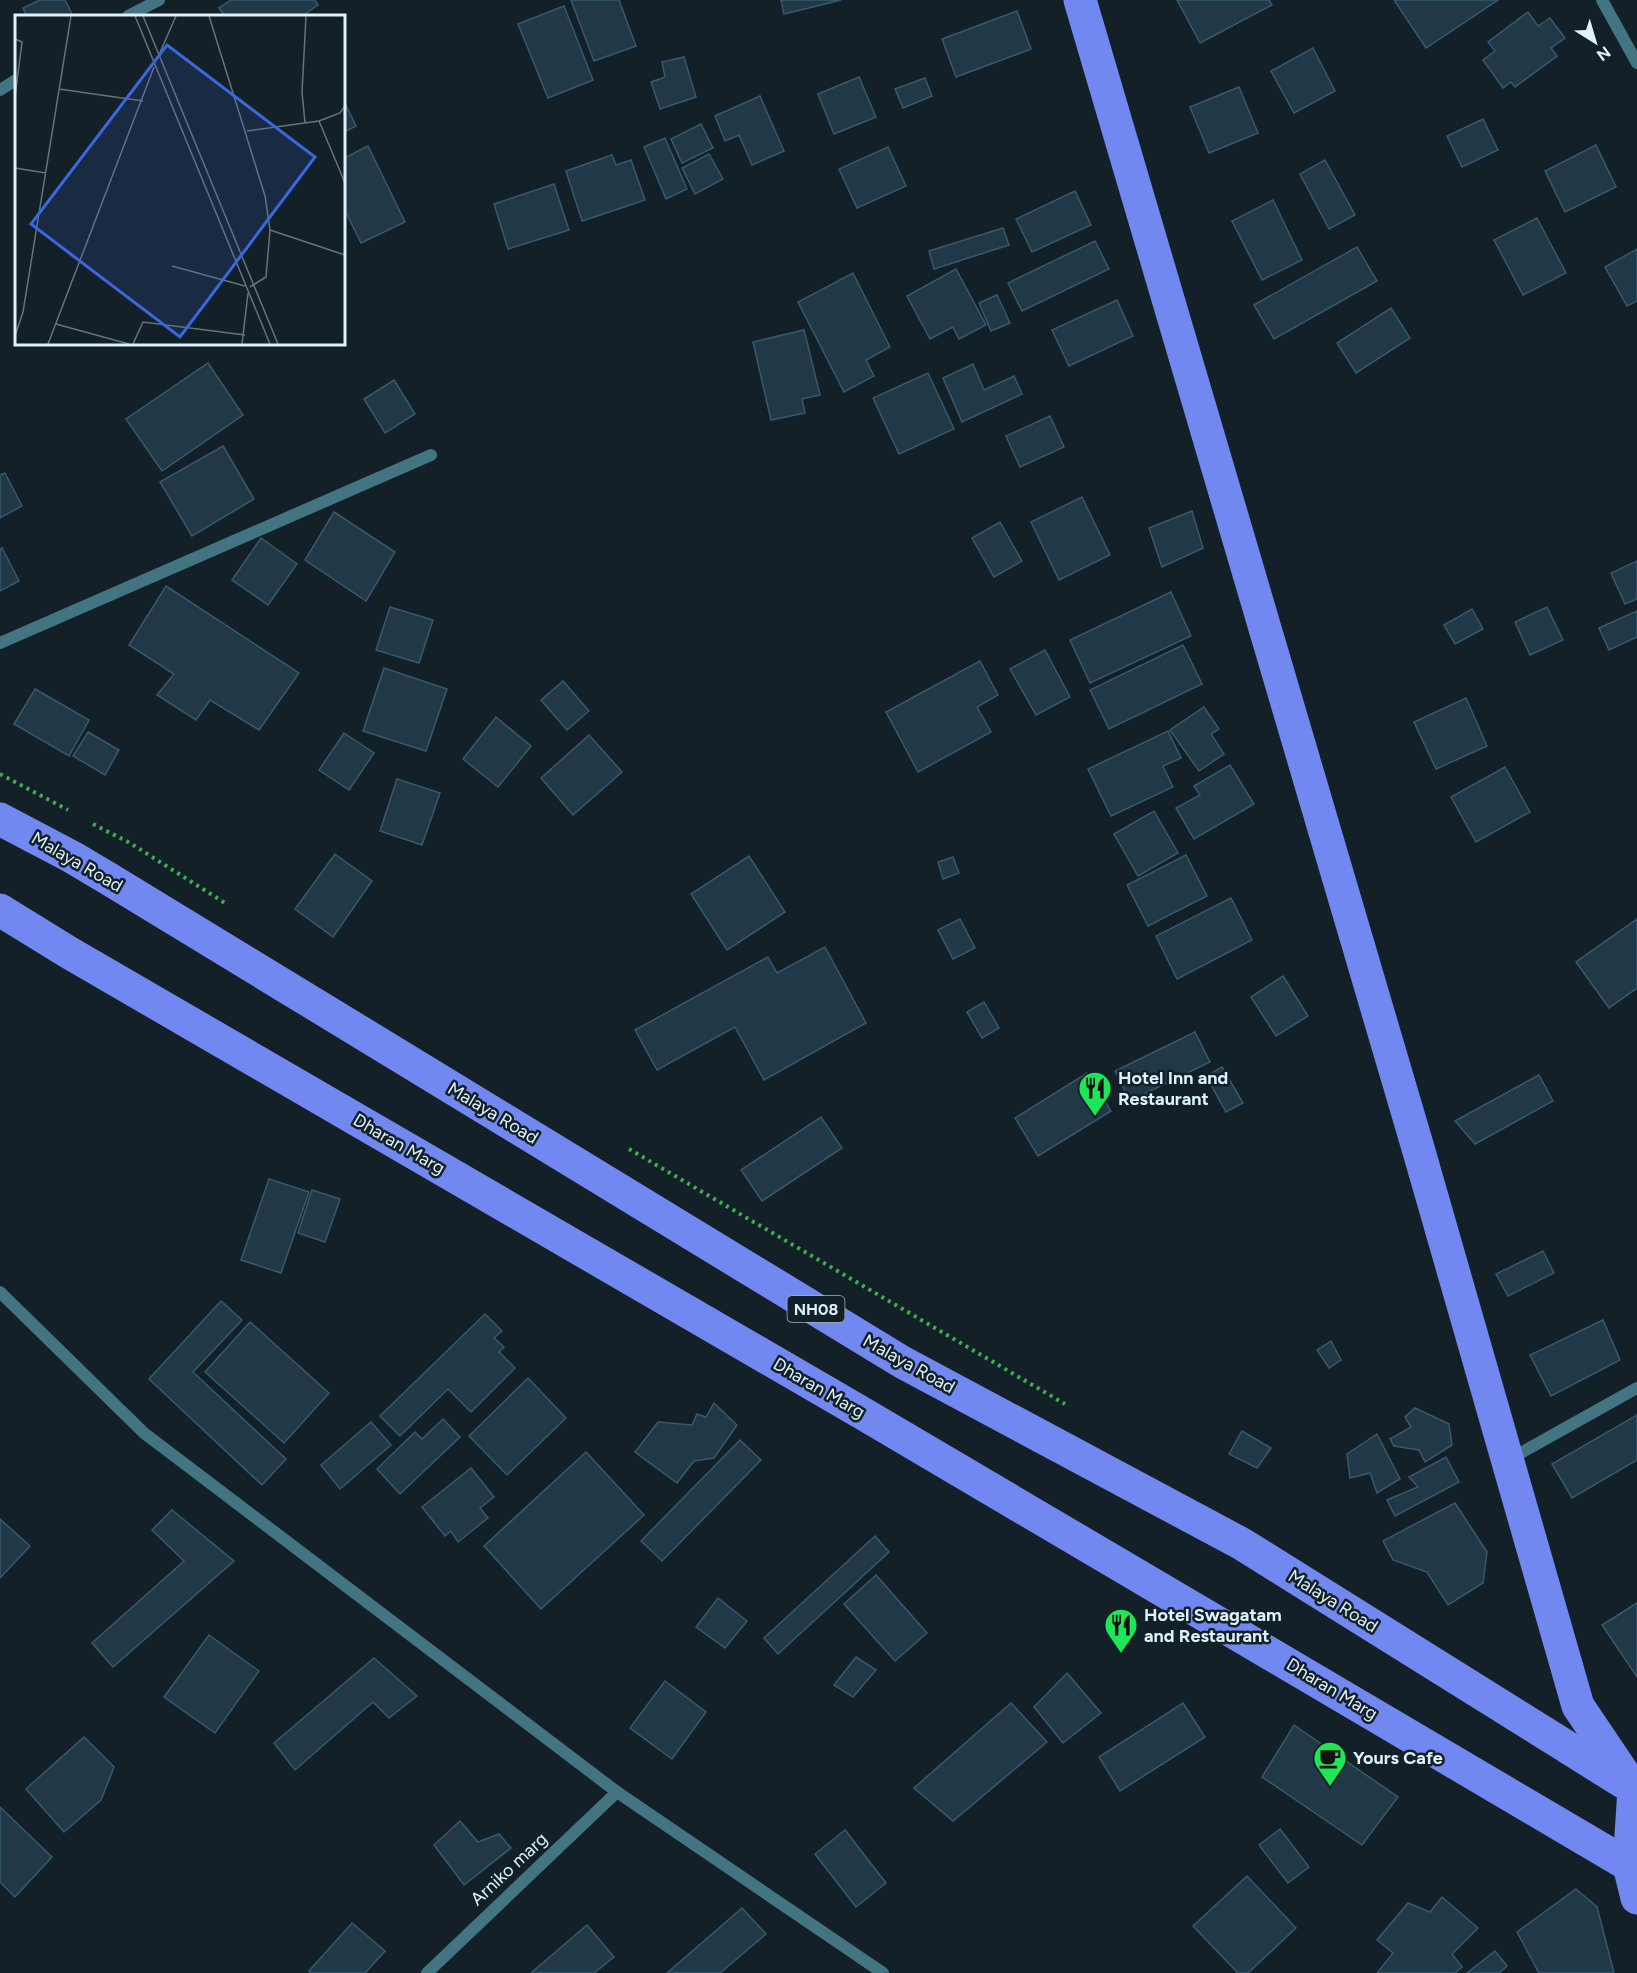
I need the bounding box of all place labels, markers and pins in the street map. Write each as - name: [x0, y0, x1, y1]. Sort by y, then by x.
- place label: Hotel Inn and Restaurant: [1118, 1067, 1228, 1110]
- restaurant icon: Hotel Inn and Restaurant: [1077, 1070, 1113, 1117]
- place label: Hotel Swagatam and Restaurant: [1144, 1604, 1282, 1647]
- restaurant icon: Hotel Swagatam and Restaurant: [1103, 1607, 1139, 1654]
- cafe icon: Yours Cafe: [1312, 1740, 1348, 1787]
- place label: Yours Cafe: [1353, 1747, 1443, 1769]

